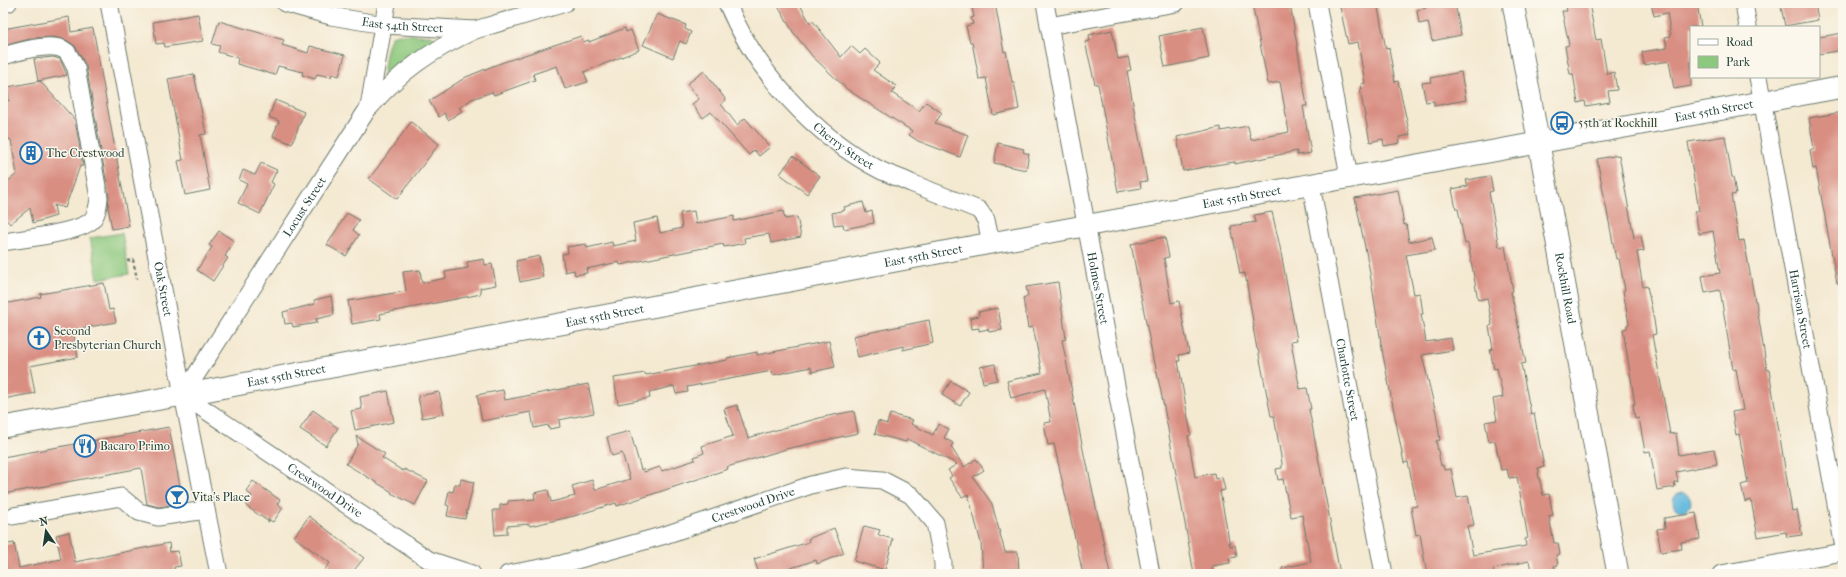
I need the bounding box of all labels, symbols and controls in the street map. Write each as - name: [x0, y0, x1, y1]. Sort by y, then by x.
- street label: East 54th Street: [361, 14, 444, 35]
- legend: [1690, 26, 1820, 78]
- text: Road: [1726, 35, 1753, 49]
- text: Park: [1726, 55, 1751, 69]
- street label: East 55th Street: [1673, 96, 1755, 125]
- bus stop icon: 55th at Rockhill: [1549, 110, 1575, 136]
- place label: 55th at Rockhill: [1578, 116, 1658, 130]
- street label: Cherry Street: [810, 119, 877, 173]
- building icon: The Crestwood: [18, 140, 44, 166]
- place label: The Crestwood: [46, 146, 125, 160]
- street label: Locust Street: [280, 174, 329, 239]
- street label: East 55th Street: [1201, 183, 1283, 211]
- street label: East 55th Street: [883, 241, 964, 270]
- street label: Holmes Street: [1084, 251, 1112, 326]
- street label: Rockhill Road: [1552, 251, 1579, 326]
- street label: Oak Street: [151, 260, 175, 318]
- street label: Harrison Street: [1786, 268, 1815, 351]
- street label: East 55th Street: [564, 301, 646, 330]
- place label: Second Presbyterian Church: [54, 324, 162, 352]
- church icon: Second Presbyterian Church: [26, 325, 52, 351]
- street label: Charlotte Street: [1333, 337, 1362, 423]
- street label: East 55th Street: [246, 361, 328, 390]
- restaurant icon: Bacaro Primo: [72, 433, 98, 459]
- place label: Bacaro Primo: [100, 439, 170, 453]
- street label: Crestwood Drive: [285, 460, 365, 520]
- bar icon: Vita's Place: [164, 484, 190, 510]
- street label: Crestwood Drive: [710, 484, 797, 526]
- place label: Vita's Place: [191, 490, 250, 504]
- north arrow: [26, 511, 66, 551]
- text: N: [38, 514, 50, 529]

